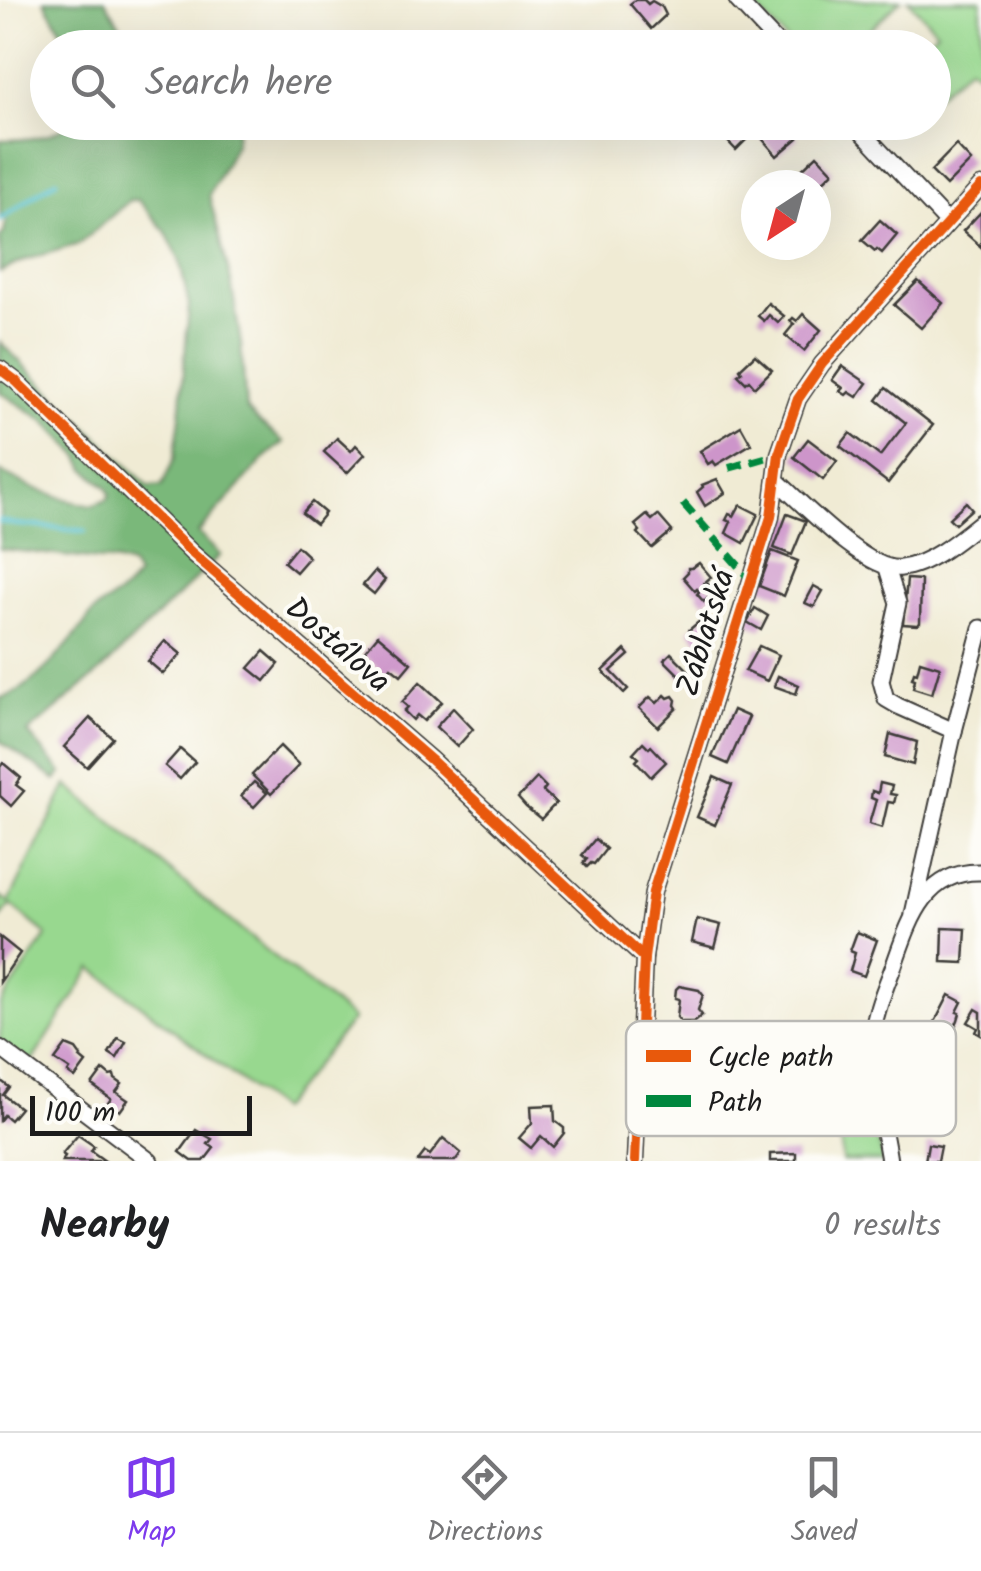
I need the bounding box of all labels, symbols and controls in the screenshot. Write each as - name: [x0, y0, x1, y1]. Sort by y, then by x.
- search box: [30, 30, 951, 140]
- text: Search here: [145, 55, 332, 115]
- icon: search: [65, 58, 120, 113]
- north arrow: [741, 170, 831, 260]
- street label: Záblatská: [664, 560, 751, 703]
- street label: Dostálova: [272, 585, 402, 707]
- legend: [626, 1021, 956, 1136]
- text: Cycle path: [708, 1036, 833, 1081]
- text: Path: [708, 1081, 762, 1126]
- scale bar: [30, 1091, 252, 1136]
- text: 100 m: [45, 1091, 115, 1136]
- text: Nearby: [40, 1193, 169, 1260]
- text: 0 results: [824, 1201, 941, 1252]
- tab: Map: [124, 1450, 179, 1555]
- tab: Directions: [427, 1450, 543, 1555]
- tab: Saved: [791, 1450, 857, 1555]

